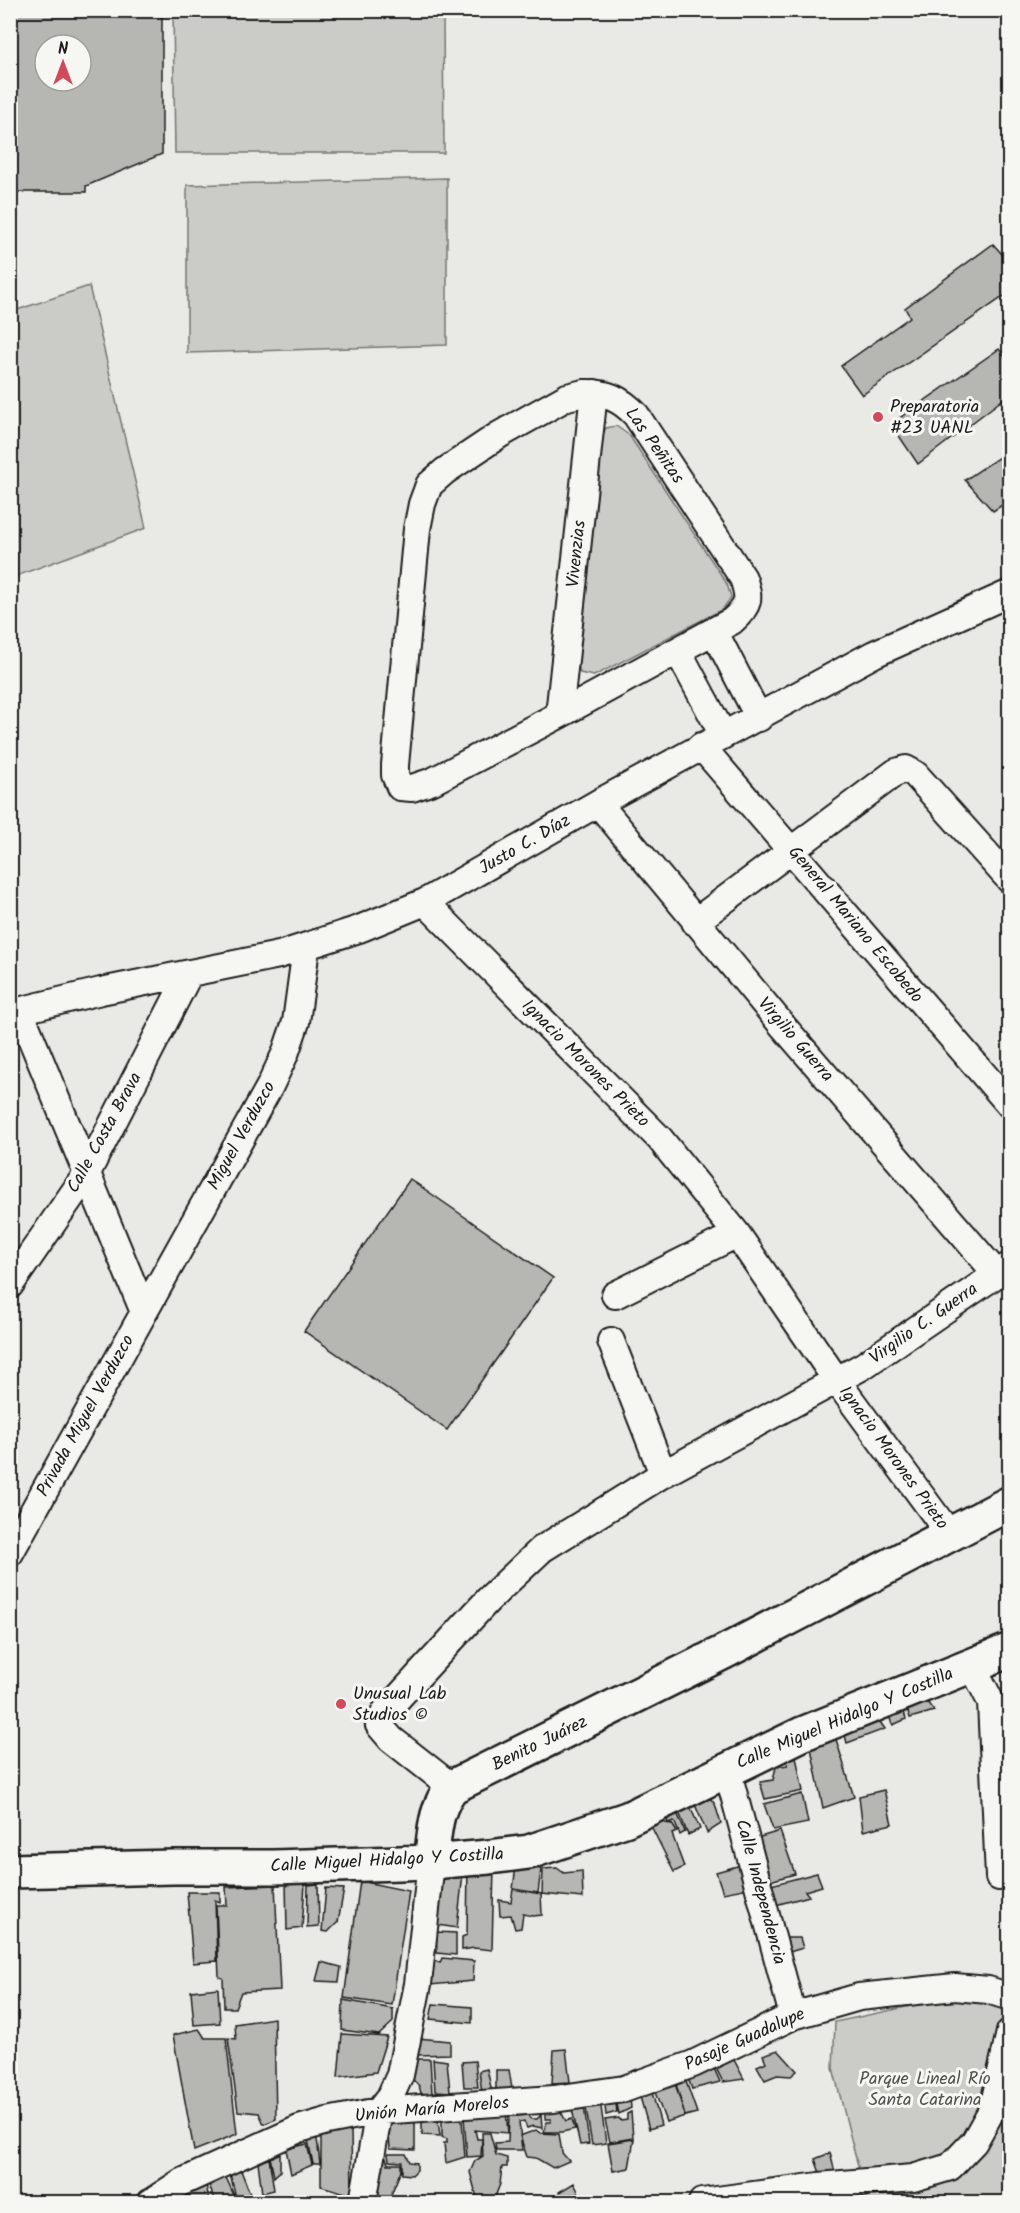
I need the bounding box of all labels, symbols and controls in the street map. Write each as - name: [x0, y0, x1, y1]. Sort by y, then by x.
- north arrow: [33, 33, 93, 93]
- text: N: [58, 37, 68, 62]
- place label: Preparatoria #23 UANL: [890, 393, 979, 443]
- street label: Las Peñitas: [617, 402, 691, 491]
- marker: Preparatoria #23 UANL: [871, 410, 885, 424]
- street label: Vivenzias: [559, 519, 595, 589]
- street label: Justo C. Díaz: [474, 807, 576, 883]
- street label: General Mariano Escobedo: [780, 840, 930, 1010]
- street label: Virgilio Guerra: [750, 991, 840, 1089]
- street label: Ignacio Morones Prieto: [514, 993, 656, 1135]
- street label: Calle Costa Brava: [60, 1067, 150, 1199]
- street label: Miguel Verduzco: [200, 1076, 284, 1196]
- street label: Virgilio C. Guerra: [864, 1276, 984, 1372]
- street label: Privada Miguel Verduzco: [29, 1330, 143, 1502]
- street label: Ignacio Morones Prieto: [831, 1380, 955, 1536]
- street label: Calle Miguel Hidalgo Y Costilla: [732, 1660, 958, 1778]
- place label: Unusual Lab Studios ©: [353, 1680, 447, 1730]
- marker: Unusual Lab Studios ©: [334, 1697, 348, 1711]
- street label: Benito Juárez: [487, 1708, 593, 1780]
- street label: Calle Independencia: [727, 1816, 793, 1968]
- street label: Calle Miguel Hidalgo Y Costilla: [270, 1840, 504, 1882]
- street label: Pasaje Guadalupe: [680, 2000, 810, 2080]
- park label: Parque Lineal Río Santa Catarina: [859, 2065, 991, 2115]
- street label: Unión María Morelos: [354, 2089, 511, 2131]

